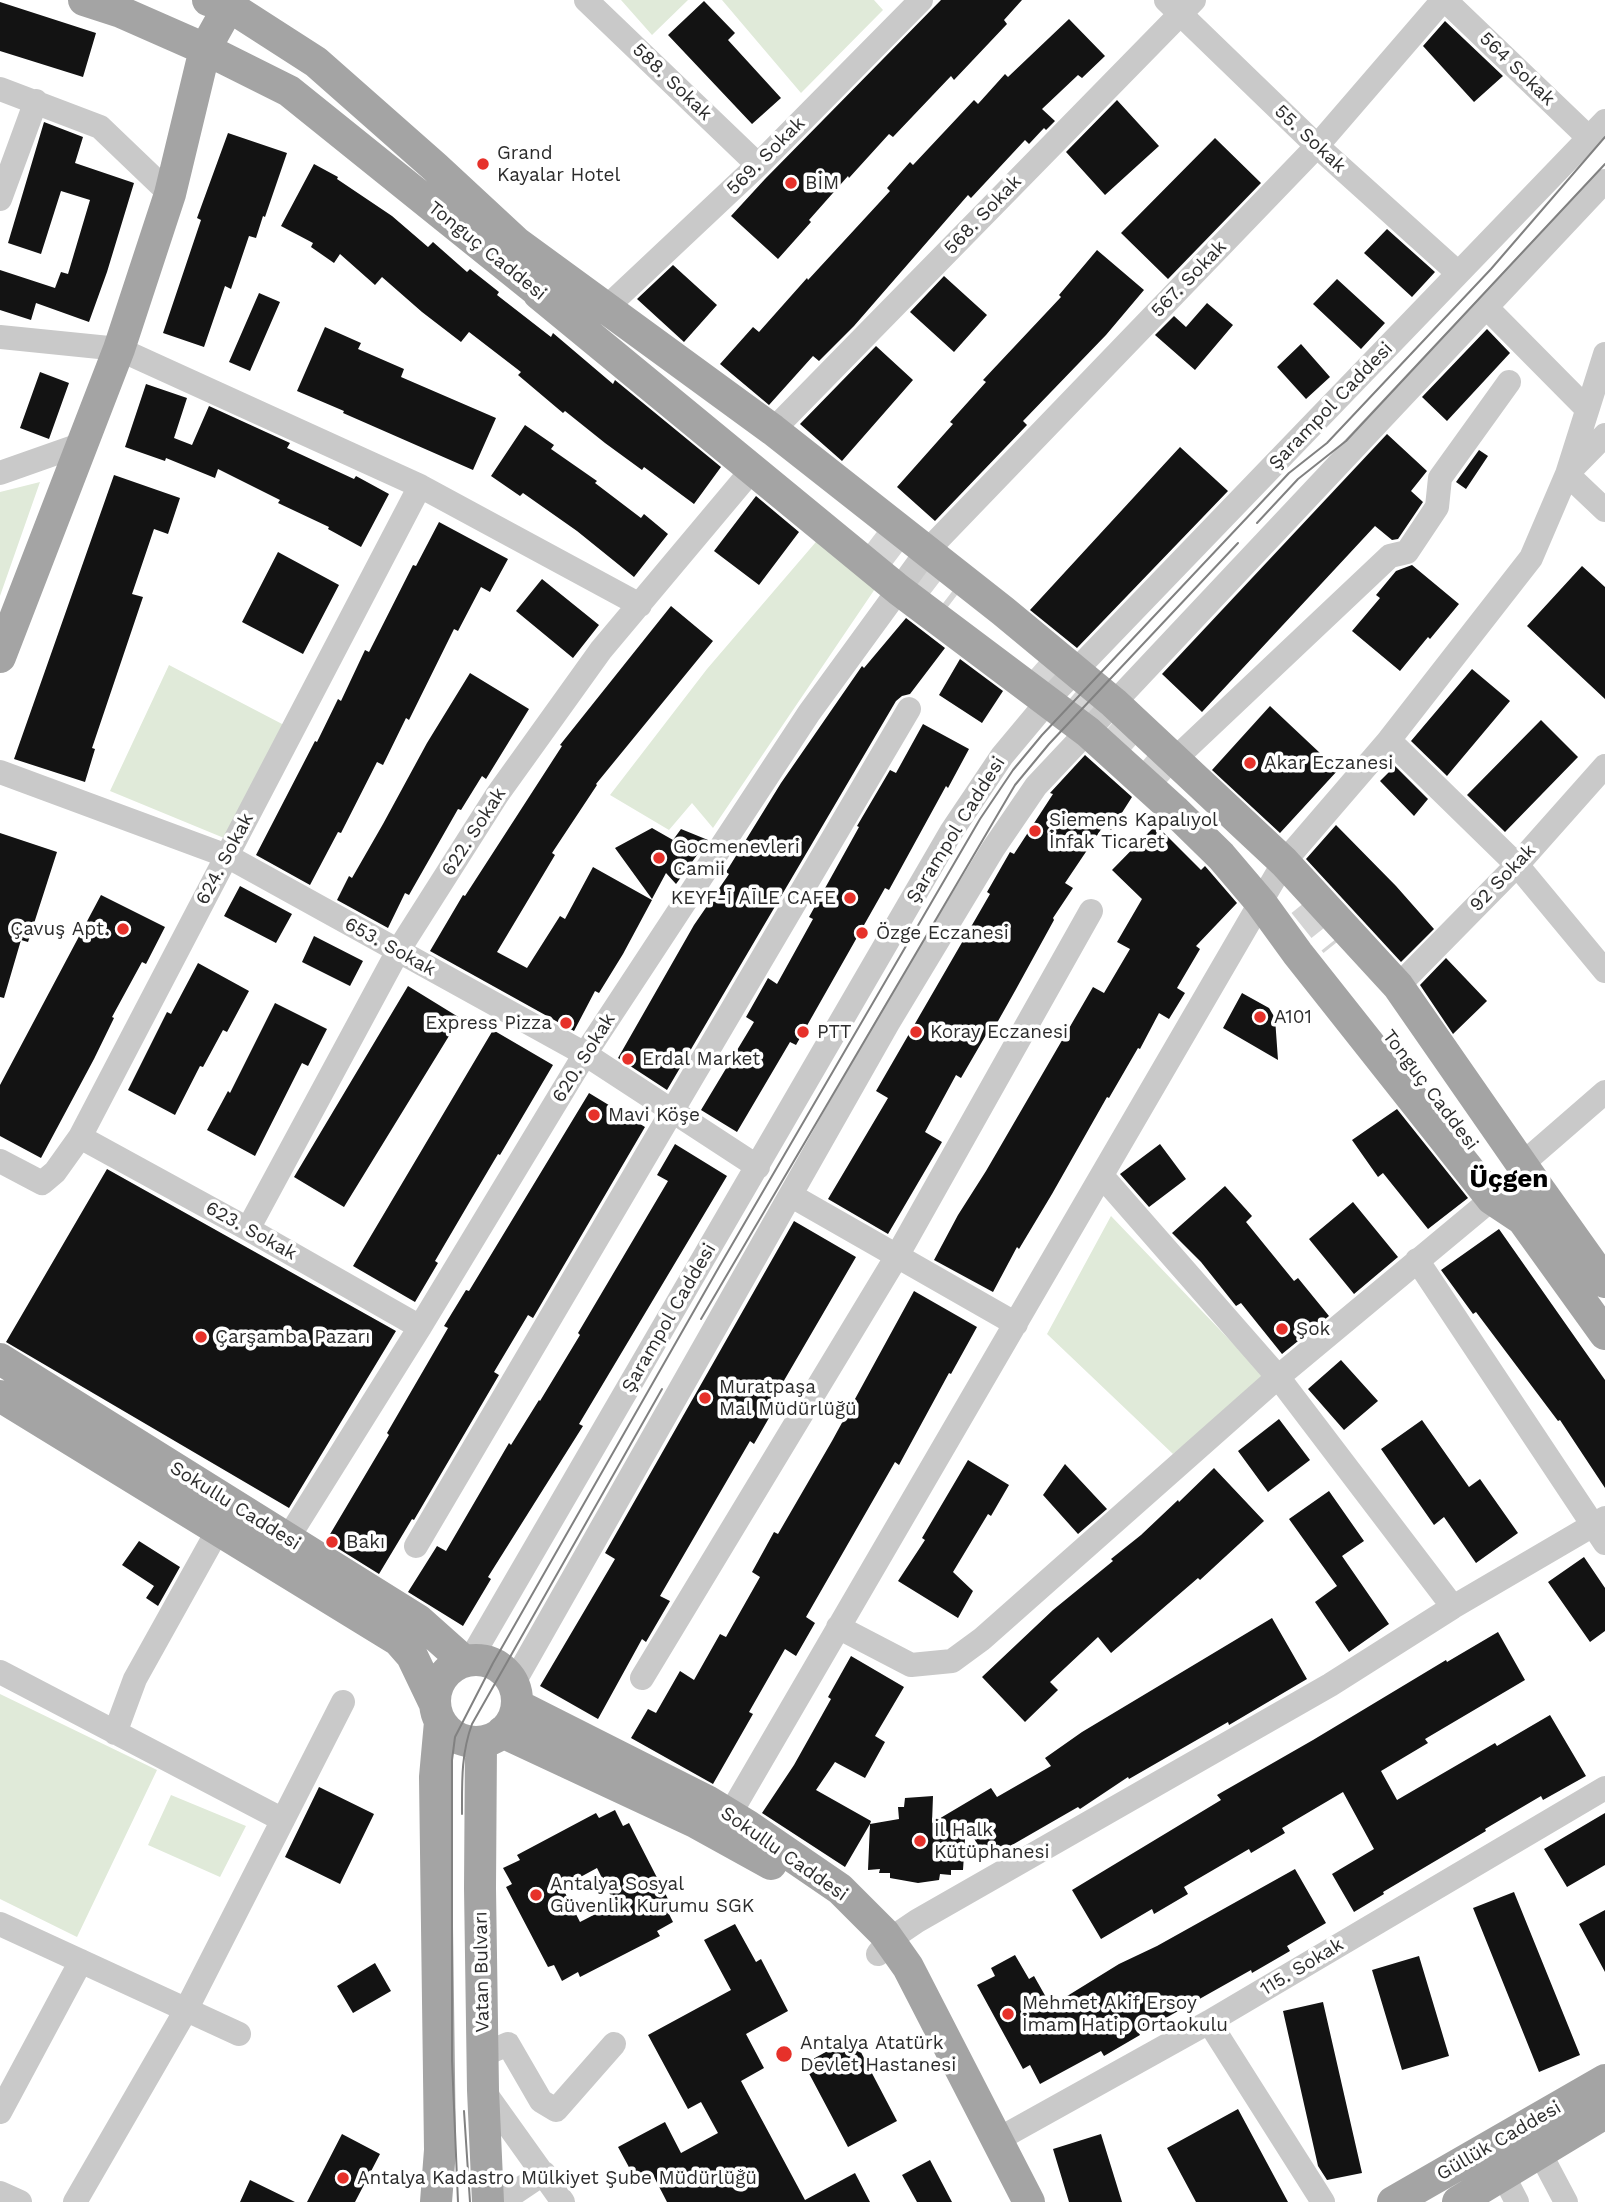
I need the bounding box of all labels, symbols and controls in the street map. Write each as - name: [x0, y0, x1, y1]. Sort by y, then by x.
- street label: 564 Sokak: [1474, 27, 1560, 111]
- street label: 588. Sokak: [628, 38, 716, 126]
- street label: 55. Sokak: [1270, 100, 1350, 178]
- street label: 569. Sokak: [722, 112, 810, 200]
- place label: Grand Kayalar Hotel: [497, 142, 620, 186]
- marker: Grand Kayalar Hotel: [475, 156, 491, 172]
- street label: 568. Sokak: [940, 171, 1026, 259]
- place label: BİM: [805, 172, 839, 194]
- marker: BİM: [783, 175, 799, 191]
- street label: Tonguç Caddesi: [423, 196, 551, 306]
- street label: 567. Sokak: [1147, 236, 1231, 322]
- street label: Şarampol Caddesi: [1264, 338, 1398, 474]
- place label: Akar Eczanesi: [1264, 752, 1393, 774]
- street label: Şarampol Caddesi: [902, 753, 1010, 907]
- marker: Akar Eczanesi: [1242, 755, 1258, 771]
- street label: 622. Sokak: [437, 783, 511, 881]
- street label: 624. Sokak: [191, 809, 259, 909]
- place label: Siemens Kapalıyol İnfak Ticaret: [1049, 809, 1218, 853]
- marker: Siemens Kapalıyol İnfak Ticaret: [1027, 823, 1043, 839]
- place label: Gocmenevleri Camii: [673, 836, 800, 880]
- street label: 92 Sokak: [1465, 840, 1541, 916]
- marker: Gocmenevleri Camii: [651, 850, 667, 866]
- place label: KEYF-Ī AĪLE CAFE: [671, 887, 836, 909]
- marker: KEYF-Ī AĪLE CAFE: [842, 890, 858, 906]
- street label: 653. Sokak: [340, 913, 440, 981]
- place label: Çavuş Apt.: [10, 918, 109, 940]
- marker: Çavuş Apt.: [115, 921, 131, 937]
- place label: Özge Eczanesi: [876, 922, 1009, 944]
- marker: Özge Eczanesi: [854, 925, 870, 941]
- place label: A101: [1274, 1006, 1312, 1028]
- street label: 620. Sokak: [548, 1009, 620, 1107]
- marker: A101: [1252, 1009, 1268, 1025]
- place label: Express Pizza: [425, 1012, 552, 1034]
- marker: Express Pizza: [558, 1015, 574, 1031]
- place label: PTT: [817, 1021, 852, 1043]
- place label: Koray Eczanesi: [930, 1021, 1068, 1043]
- marker: PTT: [795, 1024, 811, 1040]
- marker: Koray Eczanesi: [908, 1024, 924, 1040]
- street label: Tonguç Caddesi: [1377, 1025, 1483, 1155]
- place label: Erdal Market: [642, 1048, 760, 1070]
- marker: Erdal Market: [620, 1051, 636, 1067]
- place label: Mavi Köşe: [608, 1104, 700, 1126]
- marker: Mavi Köşe: [586, 1107, 602, 1123]
- district label: Üçgen: [1470, 1163, 1548, 1195]
- street label: 623. Sokak: [201, 1197, 301, 1265]
- street label: Şarampol Caddesi: [617, 1239, 721, 1397]
- place label: Şok: [1296, 1318, 1330, 1340]
- marker: Şok: [1274, 1321, 1290, 1337]
- place label: Çarşamba Pazarı: [215, 1326, 370, 1348]
- marker: Çarşamba Pazarı: [193, 1329, 209, 1345]
- place label: Muratpaşa Mal Müdürlüğü: [719, 1376, 857, 1420]
- marker: Muratpaşa Mal Müdürlüğü: [697, 1390, 713, 1406]
- street label: Sokullu Caddesi: [166, 1457, 304, 1555]
- place label: Bakı: [346, 1531, 385, 1553]
- marker: Bakı: [324, 1534, 340, 1550]
- street label: Sokullu Caddesi: [716, 1802, 852, 1906]
- place label: İl Halk Kütüphanesi: [934, 1819, 1050, 1863]
- marker: İl Halk Kütüphanesi: [912, 1833, 928, 1849]
- place label: Antalya Sosyal Güvenlik Kurumu SGK: [550, 1873, 754, 1917]
- marker: Antalya Sosyal Güvenlik Kurumu SGK: [528, 1887, 544, 1903]
- street label: Vatan Bulvarı: [470, 1911, 494, 2033]
- street label: 115. Sokak: [1256, 1933, 1348, 2001]
- place label: Mehmet Akif Ersoy İmam Hatip Ortaokulu: [1022, 1992, 1228, 2036]
- marker: Mehmet Akif Ersoy İmam Hatip Ortaokulu: [1000, 2006, 1016, 2022]
- place label: Antalya Atatürk Devlet Hastanesi: [800, 2032, 956, 2076]
- marker: Antalya Atatürk Devlet Hastanesi: [774, 2044, 794, 2064]
- street label: Güllük Caddesi: [1433, 2096, 1565, 2186]
- place label: Antalya Kadastro Mülkiyet Şube Müdürlüğü: [357, 2167, 757, 2189]
- marker: Antalya Kadastro Mülkiyet Şube Müdürlüğü: [335, 2170, 351, 2186]

